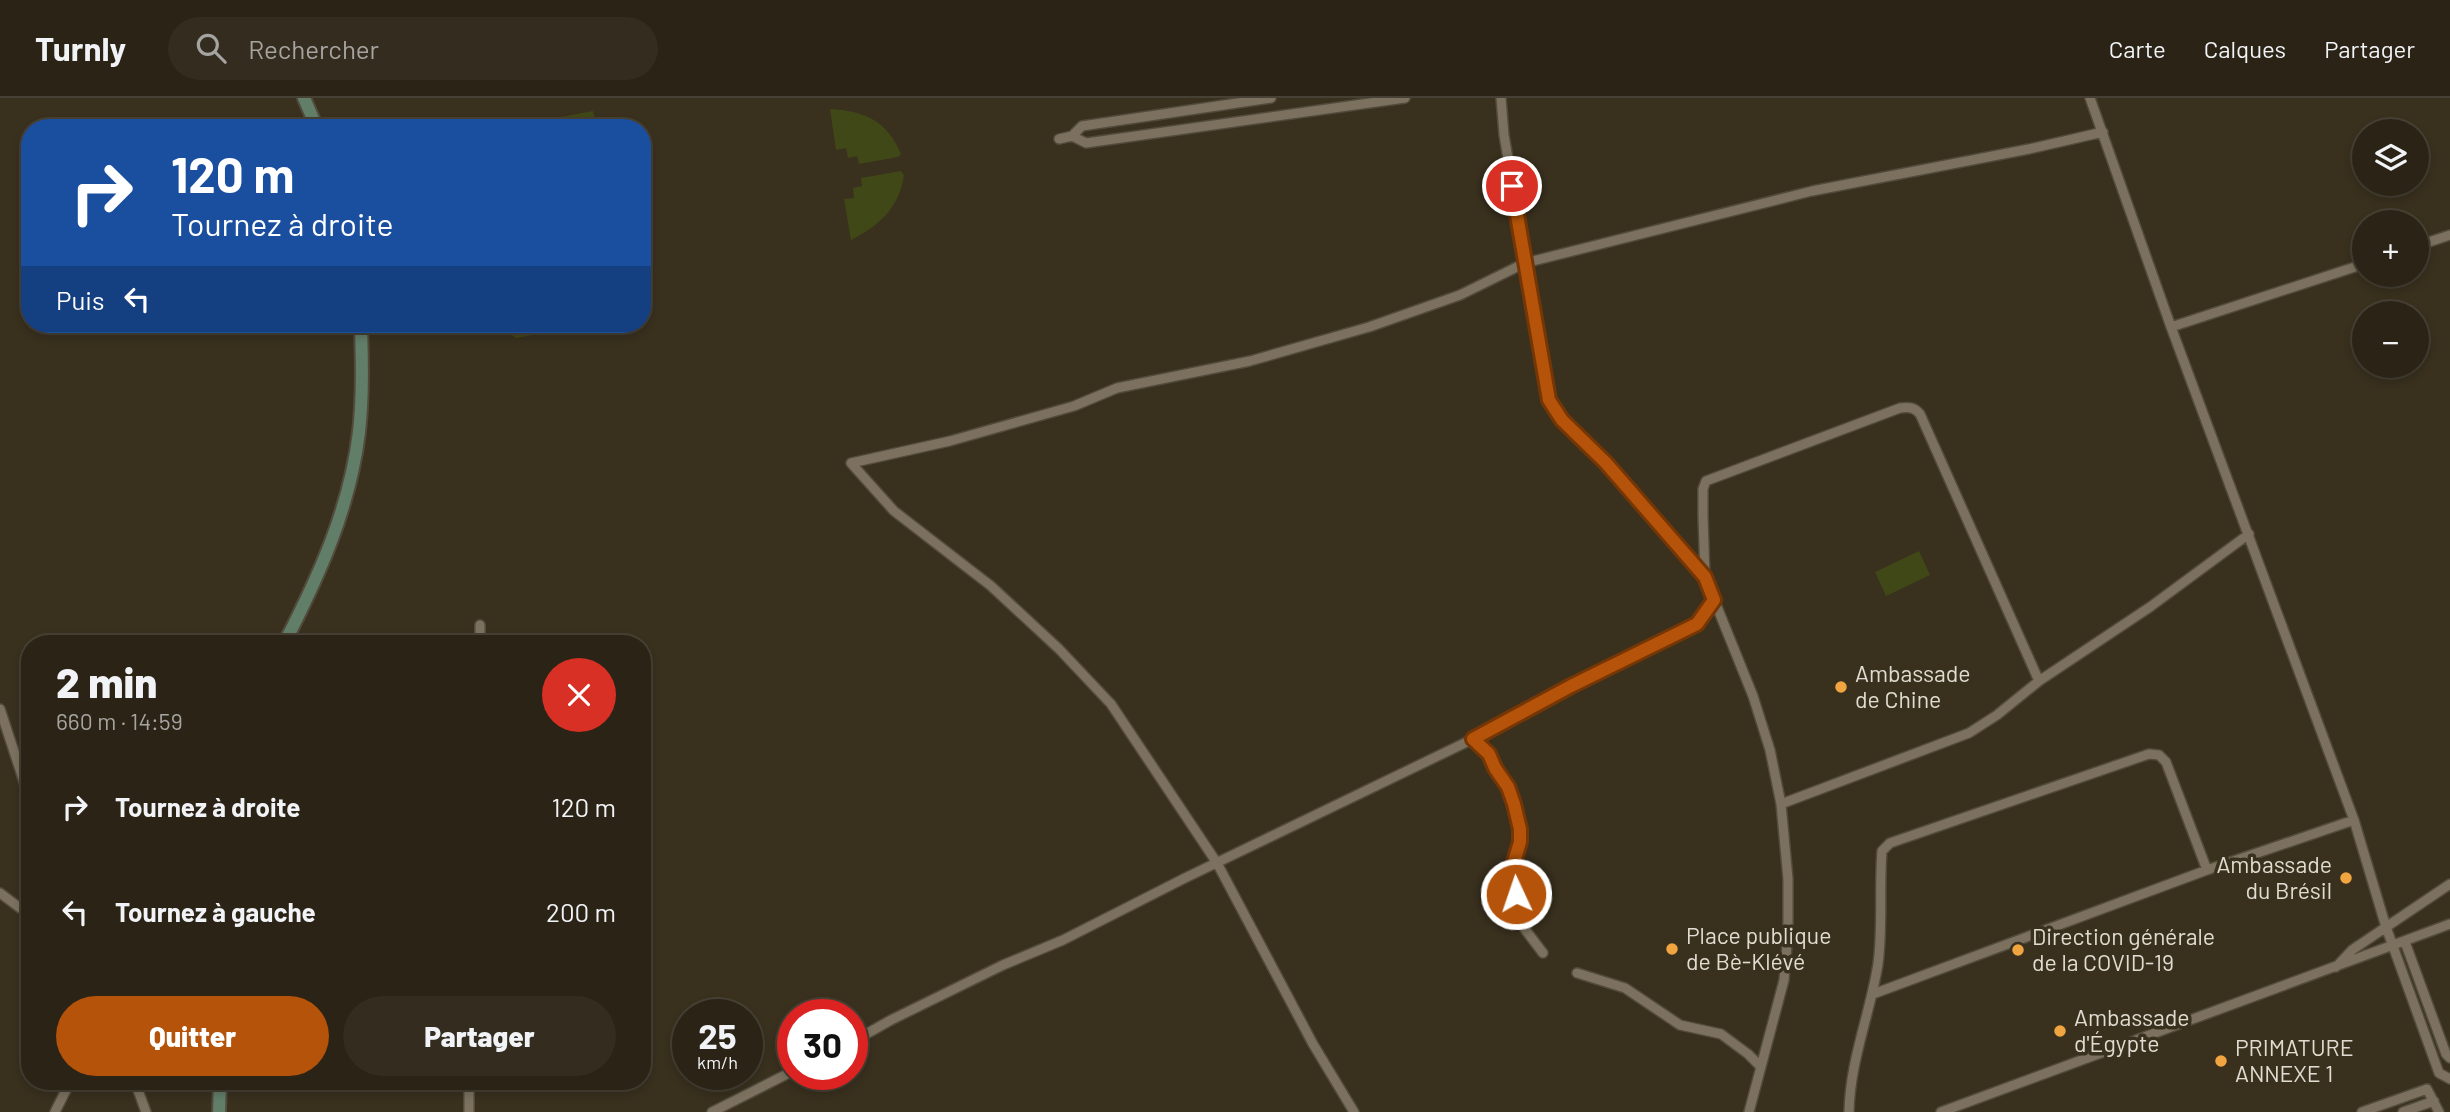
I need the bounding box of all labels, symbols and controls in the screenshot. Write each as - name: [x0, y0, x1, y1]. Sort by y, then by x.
- search box: [168, 17, 658, 80]
- text: Turnly: [35, 28, 126, 68]
- icon: search: [192, 29, 230, 67]
- text: Rechercher: [248, 33, 379, 64]
- text: Carte: [2109, 34, 2166, 63]
- text: Calques: [2204, 34, 2286, 63]
- text: Partager: [2324, 34, 2415, 63]
- map controls: [2352, 119, 2429, 378]
- button: layers: [2352, 119, 2429, 196]
- text: 120 m: [171, 144, 294, 203]
- icon: right: [56, 147, 147, 238]
- pin: [1482, 156, 1542, 216]
- icon: arrive: [1493, 167, 1531, 205]
- text: Tournez à droite: [171, 204, 393, 242]
- button: +: [2352, 210, 2429, 287]
- icon: left: [118, 280, 156, 318]
- text: Puis: [56, 284, 104, 315]
- button: −: [2352, 301, 2429, 378]
- text: 2 min: [56, 656, 157, 706]
- button: close: [542, 658, 616, 732]
- place label: Ambassade de Chine: [1855, 659, 1971, 713]
- marker: Ambassade de Chine: [1833, 679, 1849, 695]
- text: 660 m · 14:59: [56, 707, 183, 735]
- icon: right: [56, 788, 94, 826]
- text: Tournez à droite: [115, 791, 300, 822]
- text: 120 m: [552, 791, 616, 822]
- place label: Ambassade du Brésil: [2216, 850, 2332, 904]
- position arrow: [1479, 857, 1553, 931]
- marker: Ambassade du Brésil: [2338, 870, 2354, 886]
- icon: left: [56, 893, 94, 931]
- text: Tournez à gauche: [115, 896, 316, 927]
- text: 200 m: [546, 896, 616, 927]
- place label: Place publique de Bè-Klévé: [1686, 921, 1831, 975]
- place label: Direction générale de la COVID-19: [2032, 922, 2215, 976]
- marker: Place publique de Bè-Klévé: [1664, 941, 1680, 957]
- marker: Direction générale de la COVID-19: [2010, 942, 2026, 958]
- button: Quitter: [56, 996, 329, 1076]
- button: Partager: [343, 996, 616, 1076]
- speed limit sign: 30: [777, 999, 868, 1090]
- place label: Ambassade d'Égypte: [2074, 1003, 2190, 1057]
- text: 25: [698, 1014, 737, 1056]
- marker: Ambassade d'Égypte: [2052, 1023, 2068, 1039]
- place label: PRIMATURE ANNEXE 1: [2235, 1033, 2354, 1087]
- text: km/h: [697, 1051, 738, 1073]
- marker: PRIMATURE ANNEXE 1: [2213, 1053, 2229, 1069]

